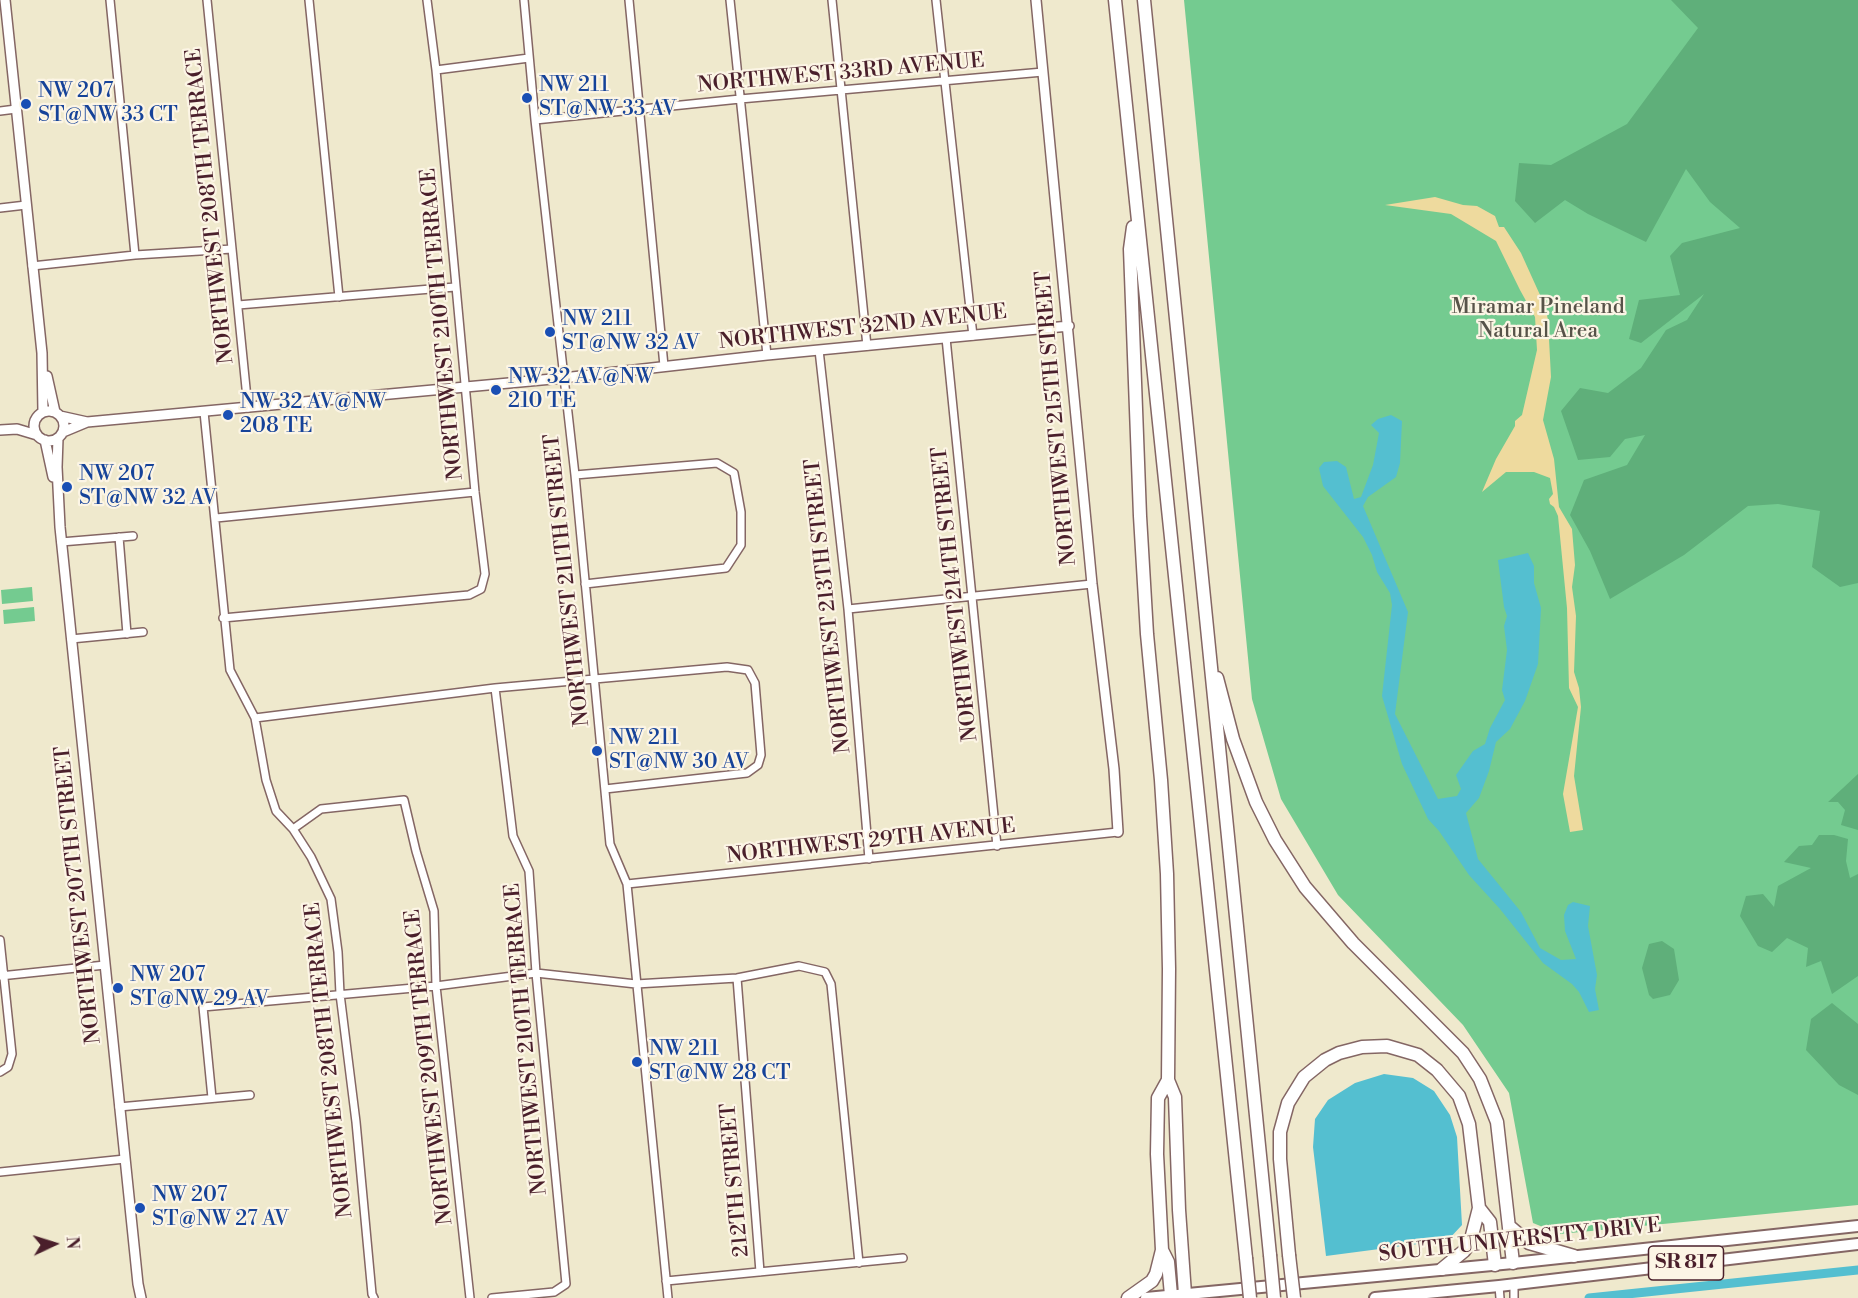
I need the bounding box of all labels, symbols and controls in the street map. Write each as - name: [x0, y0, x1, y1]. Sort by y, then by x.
- street label: NORTHWEST 208TH TERRACE: [182, 47, 240, 365]
- street label: NORTHWEST 33RD AVENUE: [696, 49, 986, 99]
- place label: NW 211 ST@NW 33 AV: [539, 73, 677, 123]
- place label: NW 207 ST@NW 33 CT: [38, 79, 178, 129]
- marker: NW 211 ST@NW 33 AV: [520, 91, 534, 105]
- marker: NW 207 ST@NW 33 CT: [19, 97, 33, 111]
- street label: NORTHWEST 210TH TERRACE: [417, 167, 469, 481]
- street label: NORTHWEST 215TH STREET: [1032, 269, 1082, 567]
- park label: Miramar Pineland Natural Area: [1451, 295, 1625, 345]
- street label: NORTHWEST 32ND AVENUE: [718, 300, 1008, 356]
- place label: NW 211 ST@NW 32 AV: [562, 307, 700, 357]
- marker: NW 211 ST@NW 32 AV: [543, 325, 557, 339]
- place label: NW 32 AV@NW 210 TE: [508, 365, 654, 415]
- marker: NW 32 AV@NW 210 TE: [489, 383, 503, 397]
- place label: NW 32 AV@NW 208 TE: [240, 390, 386, 440]
- marker: NW 32 AV@NW 208 TE: [221, 408, 235, 422]
- street label: NORTHWEST 211TH STREET: [540, 432, 596, 728]
- street label: NORTHWEST 214TH STREET: [928, 445, 984, 743]
- street label: NORTHWEST 213TH STREET: [801, 457, 857, 755]
- place label: NW 207 ST@NW 32 AV: [79, 462, 217, 512]
- marker: NW 207 ST@NW 32 AV: [60, 480, 74, 494]
- place label: NW 211 ST@NW 30 AV: [609, 726, 749, 776]
- marker: NW 211 ST@NW 30 AV: [590, 744, 604, 758]
- street label: NORTHWEST 207TH STREET: [51, 745, 107, 1045]
- street label: NORTHWEST 29TH AVENUE: [725, 814, 1017, 870]
- street label: NORTHWEST 210TH TERRACE: [501, 882, 553, 1196]
- street label: NORTHWEST 208TH TERRACE: [301, 901, 359, 1219]
- street label: NORTHWEST 209TH TERRACE: [401, 908, 459, 1226]
- place label: NW 207 ST@NW 29 AV: [130, 963, 269, 1013]
- marker: NW 207 ST@NW 29 AV: [111, 981, 125, 995]
- place label: NW 211 ST@NW 28 CT: [649, 1037, 791, 1087]
- marker: NW 211 ST@NW 28 CT: [630, 1055, 644, 1069]
- street label: 212TH STREET: [717, 1102, 755, 1258]
- place label: NW 207 ST@NW 27 AV: [152, 1183, 289, 1233]
- marker: NW 207 ST@NW 27 AV: [133, 1201, 147, 1215]
- north arrow: [24, 1214, 84, 1274]
- street label: SOUTH UNIVERSITY DRIVE: [1377, 1214, 1663, 1268]
- text: N: [62, 1236, 82, 1250]
- road number: SR 817: [1648, 1246, 1724, 1280]

